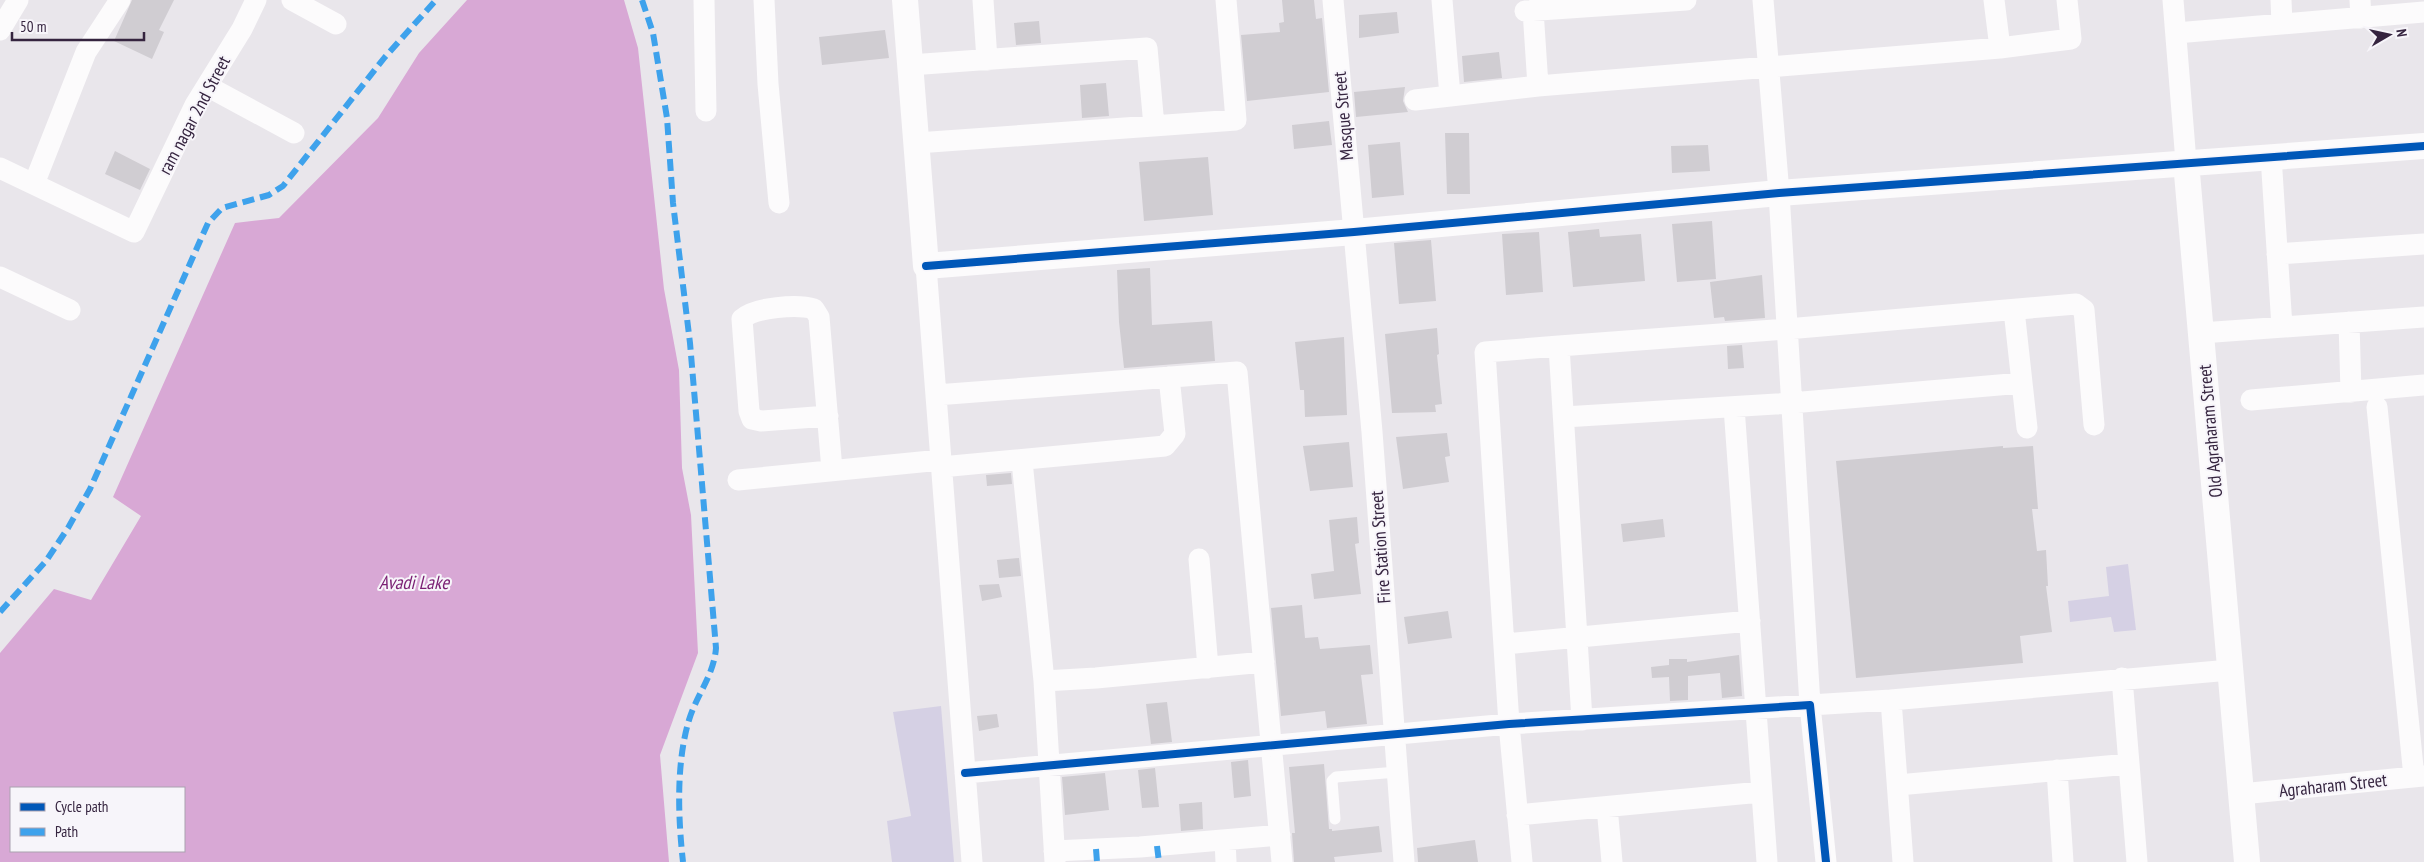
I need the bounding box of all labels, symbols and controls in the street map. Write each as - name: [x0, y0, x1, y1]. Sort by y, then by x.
- scale bar: [12, 10, 145, 42]
- north arrow: [2364, 10, 2414, 60]
- text: 50 m: [20, 17, 46, 36]
- text: N: [2392, 28, 2411, 38]
- street label: ram nagar 2nd Street: [153, 52, 235, 178]
- street label: Masque Street: [1328, 71, 1358, 161]
- street label: Old Agraharam Street: [2193, 363, 2227, 498]
- street label: Fire Station Street: [1365, 490, 1395, 604]
- water label: Avadi Lake: [379, 570, 450, 594]
- street label: Agraharam Street: [2278, 768, 2388, 802]
- legend: [10, 787, 185, 852]
- text: Cycle path: [55, 797, 108, 816]
- text: Path: [55, 822, 78, 841]

